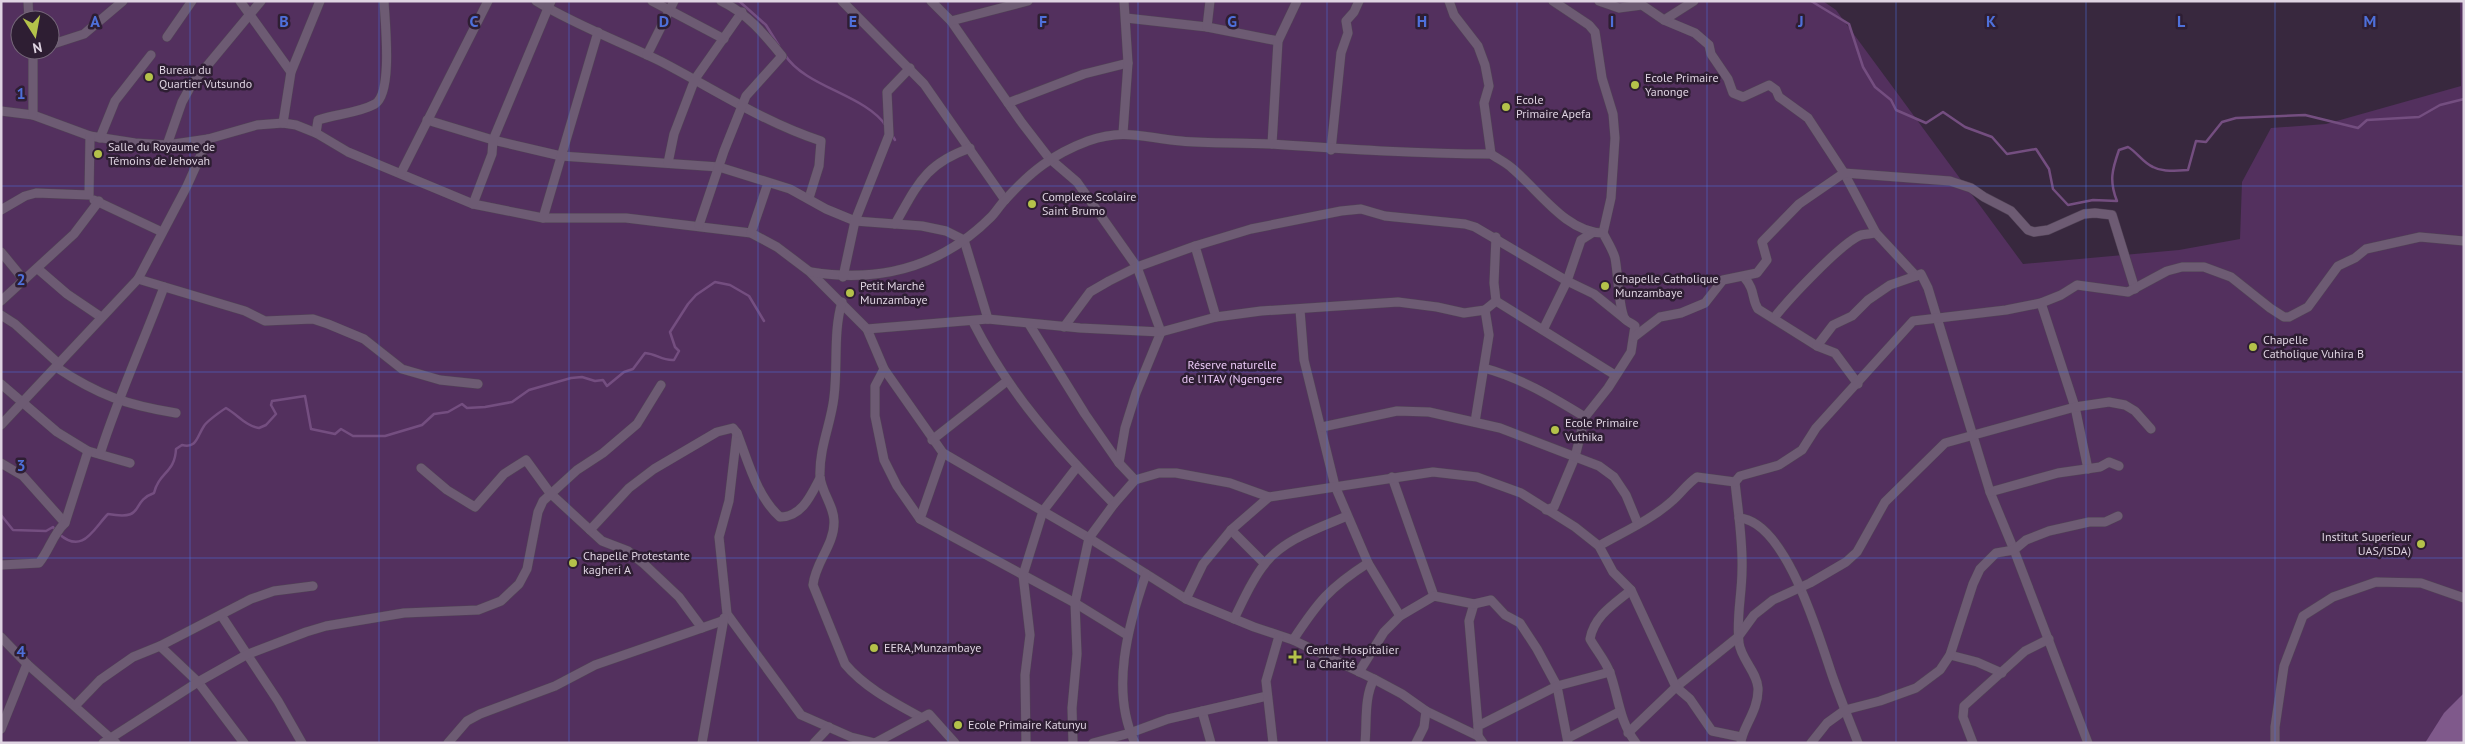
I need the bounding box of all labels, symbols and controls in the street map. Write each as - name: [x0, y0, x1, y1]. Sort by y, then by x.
- north arrow: [10, 10, 60, 60]
- text: A: [90, 11, 100, 31]
- text: B: [279, 11, 289, 31]
- text: C: [470, 11, 479, 31]
- text: D: [659, 11, 669, 31]
- text: E: [849, 11, 857, 31]
- text: F: [1039, 11, 1047, 31]
- text: G: [1227, 11, 1237, 31]
- text: H: [1417, 11, 1427, 31]
- text: I: [1610, 11, 1614, 31]
- text: J: [1797, 11, 1804, 31]
- text: K: [1986, 11, 1996, 31]
- text: L: [2177, 11, 2186, 31]
- text: M: [2364, 11, 2376, 31]
- text: N: [31, 38, 44, 57]
- place label: Bureau du Quartier Vutsundo: [159, 62, 252, 91]
- place label: Ecole Primaire Yanonge: [1645, 70, 1718, 99]
- marker: Bureau du Quartier Vutsundo: [143, 71, 155, 83]
- marker: Ecole Primaire Yanonge: [1629, 79, 1641, 91]
- text: 1: [16, 83, 26, 103]
- place label: Ecole Primaire Apefa: [1516, 92, 1591, 121]
- marker: Ecole Primaire Apefa: [1500, 101, 1512, 113]
- place label: Salle du Royaume de Témoins de Jehovah: [108, 139, 215, 168]
- marker: Salle du Royaume de Témoins de Jehovah: [92, 148, 104, 160]
- place label: Complexe Scolaire Saint Brumo: [1042, 189, 1136, 218]
- marker: Complexe Scolaire Saint Brumo: [1026, 198, 1038, 210]
- text: 2: [16, 269, 26, 289]
- place label: Chapelle Catholique Munzambaye: [1615, 271, 1719, 300]
- place label: Petit Marché Munzambaye: [860, 278, 928, 307]
- marker: Chapelle Catholique Munzambaye: [1599, 280, 1611, 292]
- marker: Petit Marché Munzambaye: [844, 287, 856, 299]
- place label: Chapelle Catholique Vuhira B: [2263, 332, 2364, 361]
- marker: Chapelle Catholique Vuhira B: [2247, 341, 2259, 353]
- park label: Réserve naturelle de l'ITAV (Ngengere: [1182, 357, 1282, 386]
- place label: Ecole Primaire Vuthika: [1564, 415, 1638, 444]
- marker: Ecole Primaire Vuthika: [1549, 424, 1561, 436]
- text: 3: [16, 455, 26, 475]
- place label: Institut Superieur UAS/ISDA): [2321, 529, 2411, 558]
- marker: Institut Superieur UAS/ISDA): [2415, 538, 2427, 550]
- place label: Chapelle Protestante kagheri A: [583, 548, 690, 577]
- marker: Chapelle Protestante kagheri A: [567, 557, 579, 569]
- place label: EERA,Munzambaye: [884, 640, 981, 655]
- text: 4: [16, 641, 26, 661]
- marker: EERA,Munzambaye: [868, 642, 880, 654]
- place label: Centre Hospitalier la Charité: [1306, 642, 1399, 671]
- marker: Centre Hospitalier la Charité: [1288, 650, 1302, 664]
- place label: Ecole Primaire Katunyu: [968, 717, 1087, 732]
- marker: Ecole Primaire Katunyu: [952, 719, 964, 731]

